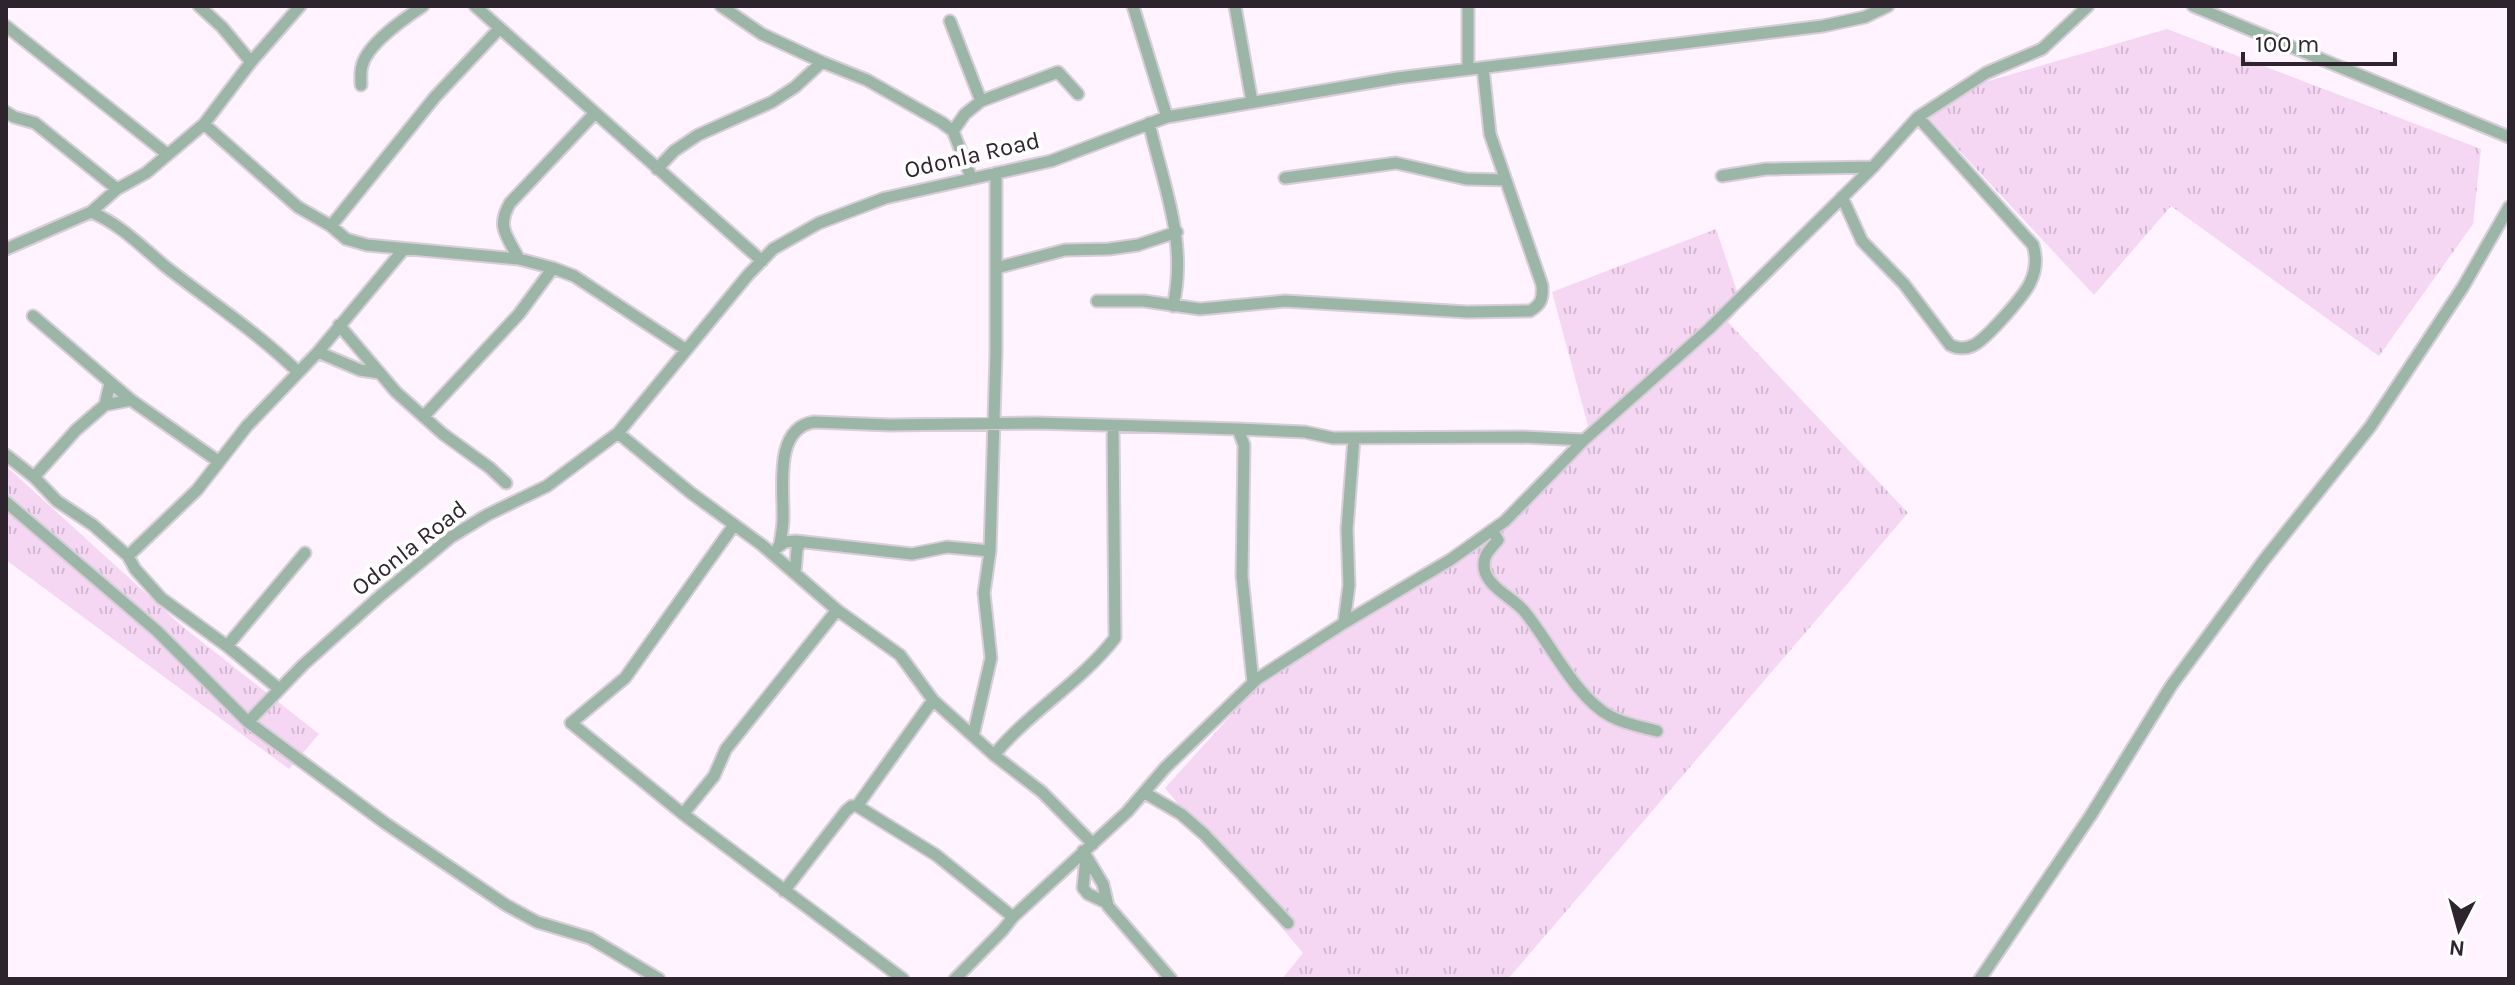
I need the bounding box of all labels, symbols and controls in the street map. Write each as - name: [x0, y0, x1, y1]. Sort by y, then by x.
- scale bar: [2243, 16, 2395, 66]
- text: 100 m: [2255, 30, 2320, 58]
- street label: Odonla Road: [902, 126, 1042, 184]
- street label: Odonla Road: [346, 494, 472, 602]
- north arrow: [2419, 889, 2499, 969]
- text: N: [2448, 934, 2466, 962]

